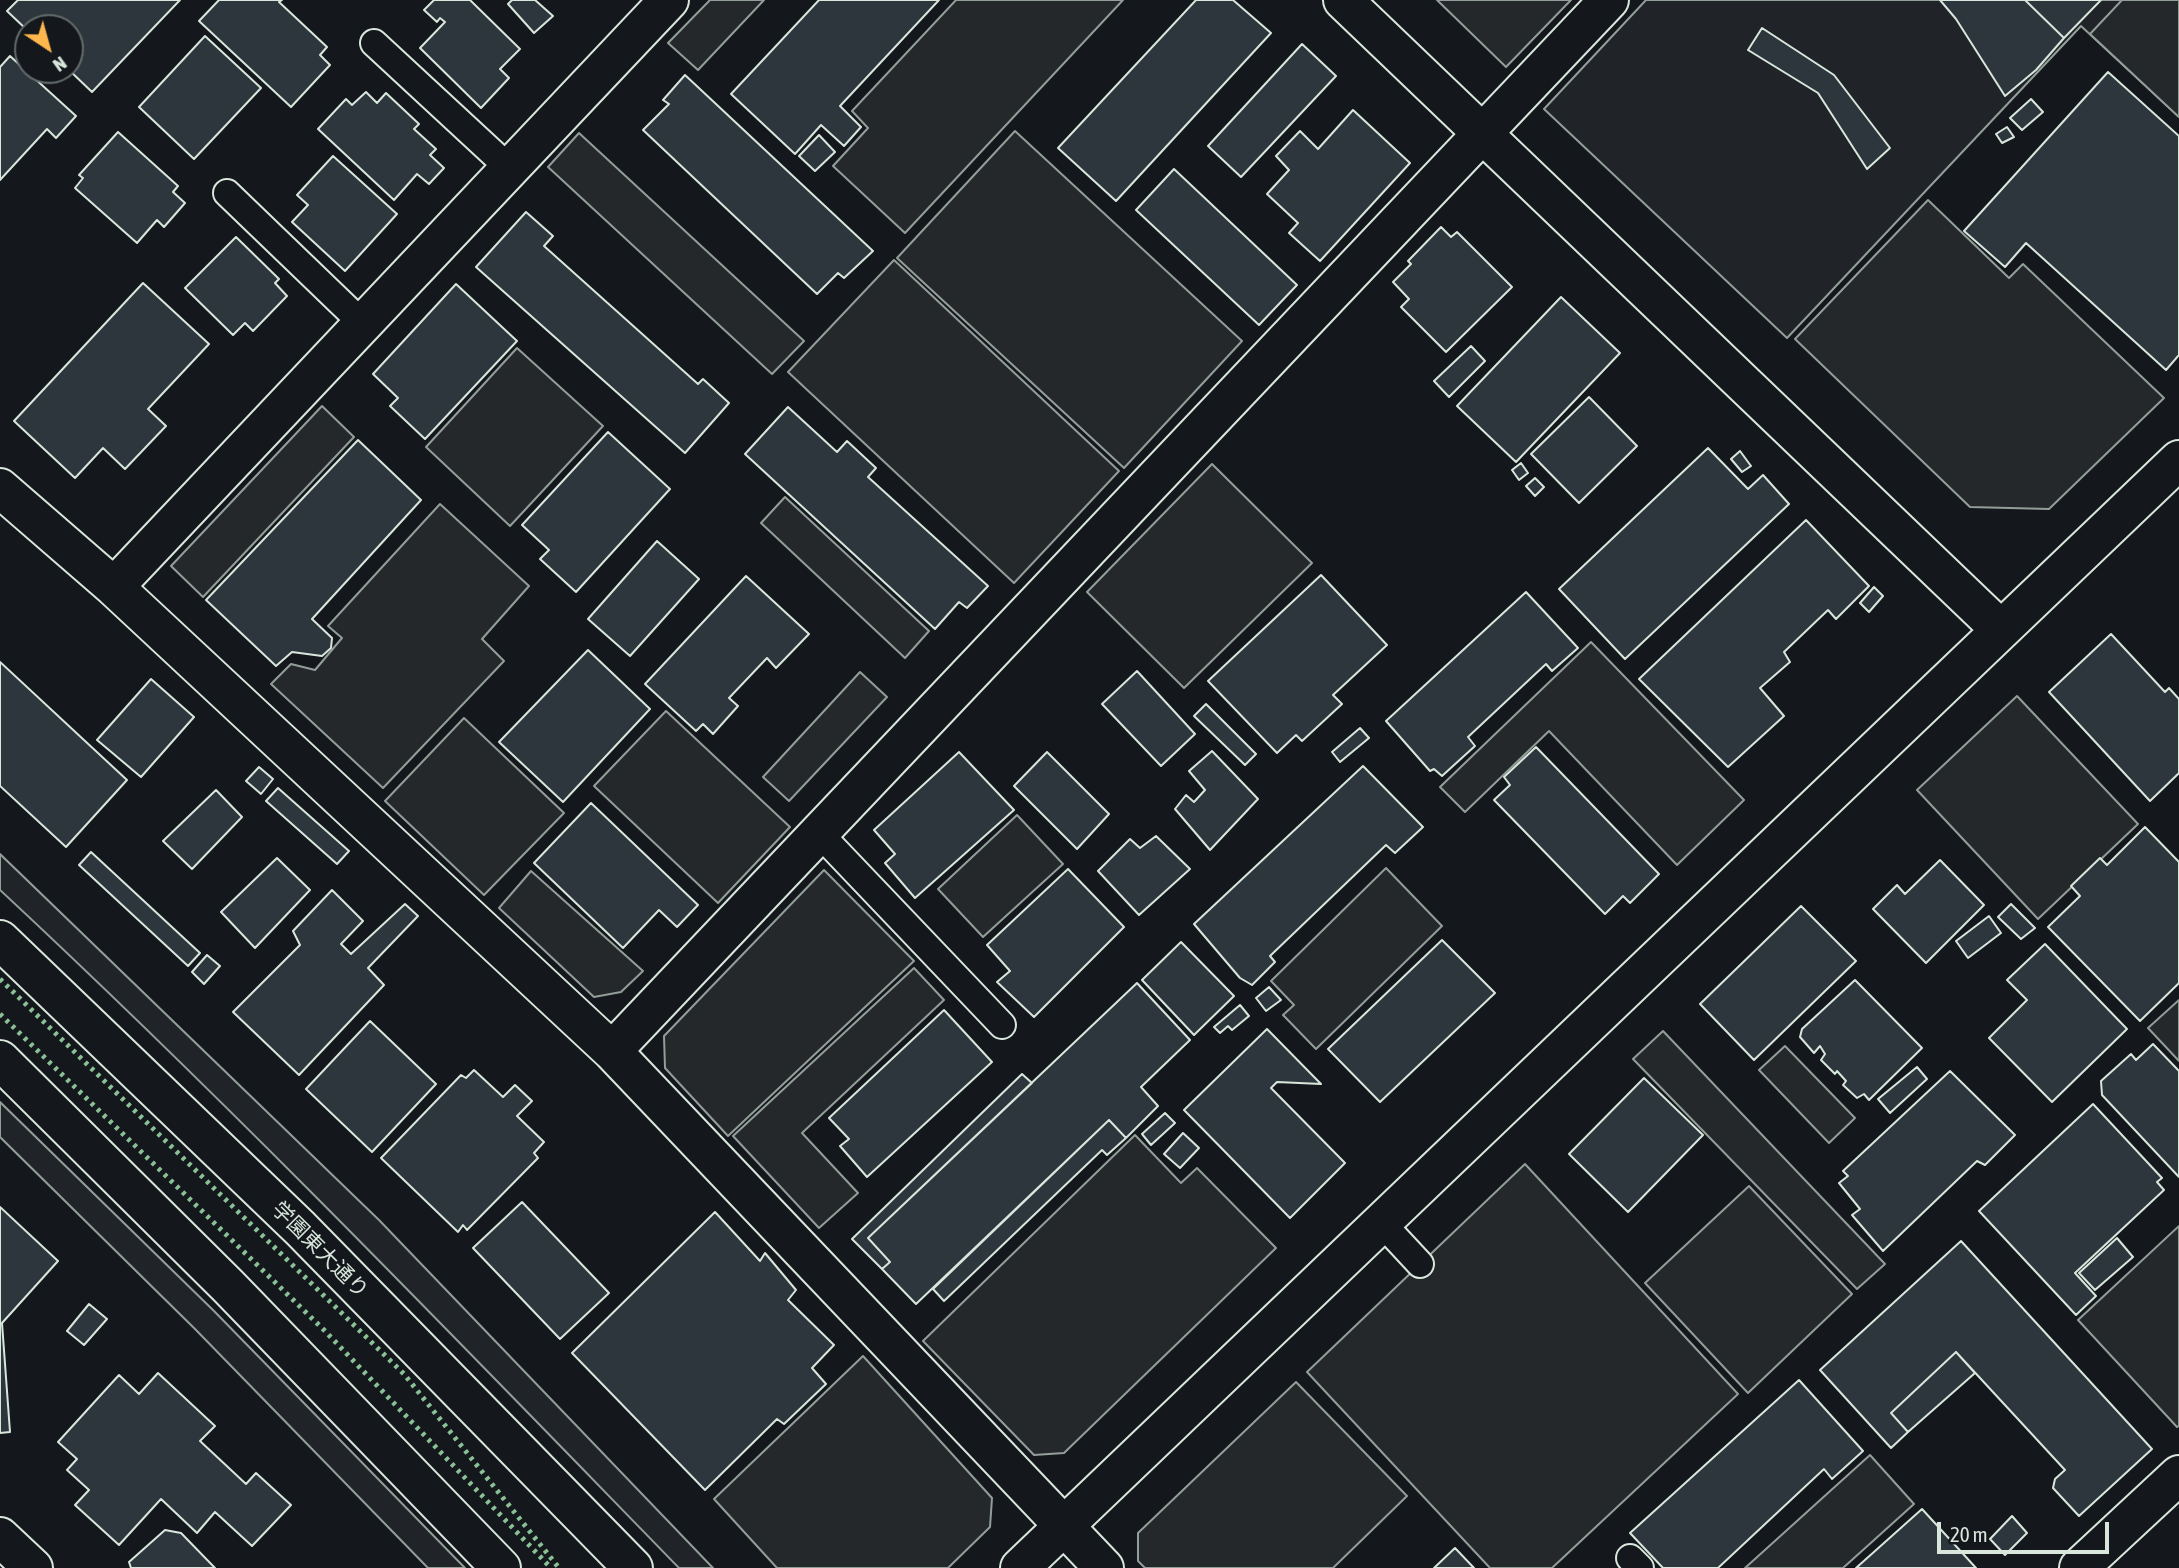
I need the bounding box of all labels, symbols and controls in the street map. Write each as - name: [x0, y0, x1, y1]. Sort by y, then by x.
- north arrow: [14, 14, 84, 84]
- text: N: [49, 52, 71, 77]
- street label: 学園東大通り: [267, 1197, 373, 1303]
- scale bar: [1941, 1508, 2112, 1552]
- text: 20 m: [1950, 1522, 1988, 1546]

